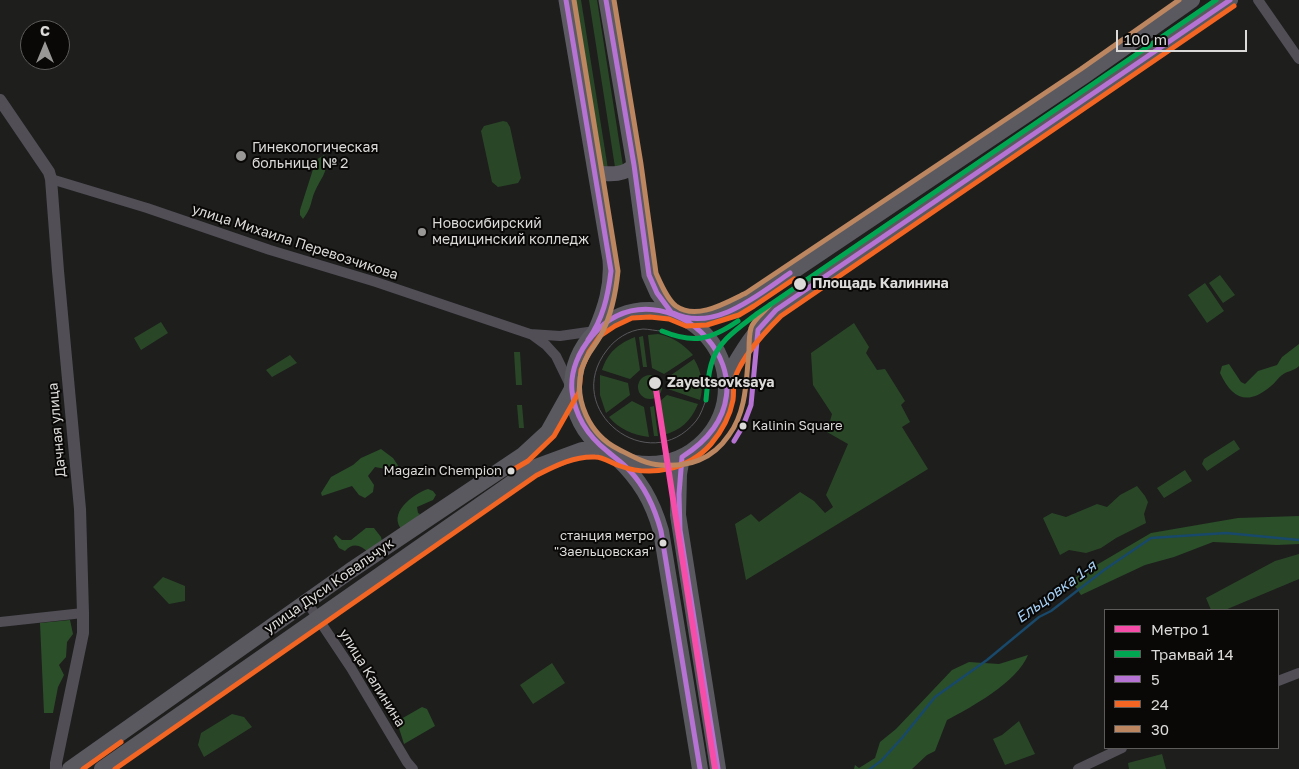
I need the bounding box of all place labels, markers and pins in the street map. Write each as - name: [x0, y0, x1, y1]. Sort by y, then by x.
- place label: Гинекологическая больница № 2: [252, 140, 378, 172]
- marker: Гинекологическая больница № 2: [234, 149, 248, 163]
- place label: Новосибирский медицинский колледж: [432, 216, 589, 248]
- marker: Новосибирский медицинский колледж: [416, 226, 428, 238]
- marker: Площадь Калинина: [792, 276, 808, 292]
- place label: Площадь Калинина: [812, 276, 949, 292]
- marker: Zayeltsovksaya: [647, 375, 663, 391]
- place label: Zayeltsovksaya: [667, 375, 774, 391]
- place label: Kalinin Square: [752, 418, 843, 434]
- marker: Kalinin Square: [738, 421, 748, 431]
- place label: Magazin Chempion: [384, 463, 502, 479]
- marker: Magazin Chempion: [506, 466, 516, 476]
- place label: станция метро "Заельцовская": [554, 528, 654, 559]
- marker: станция метро "Заельцовская": [658, 538, 668, 548]

